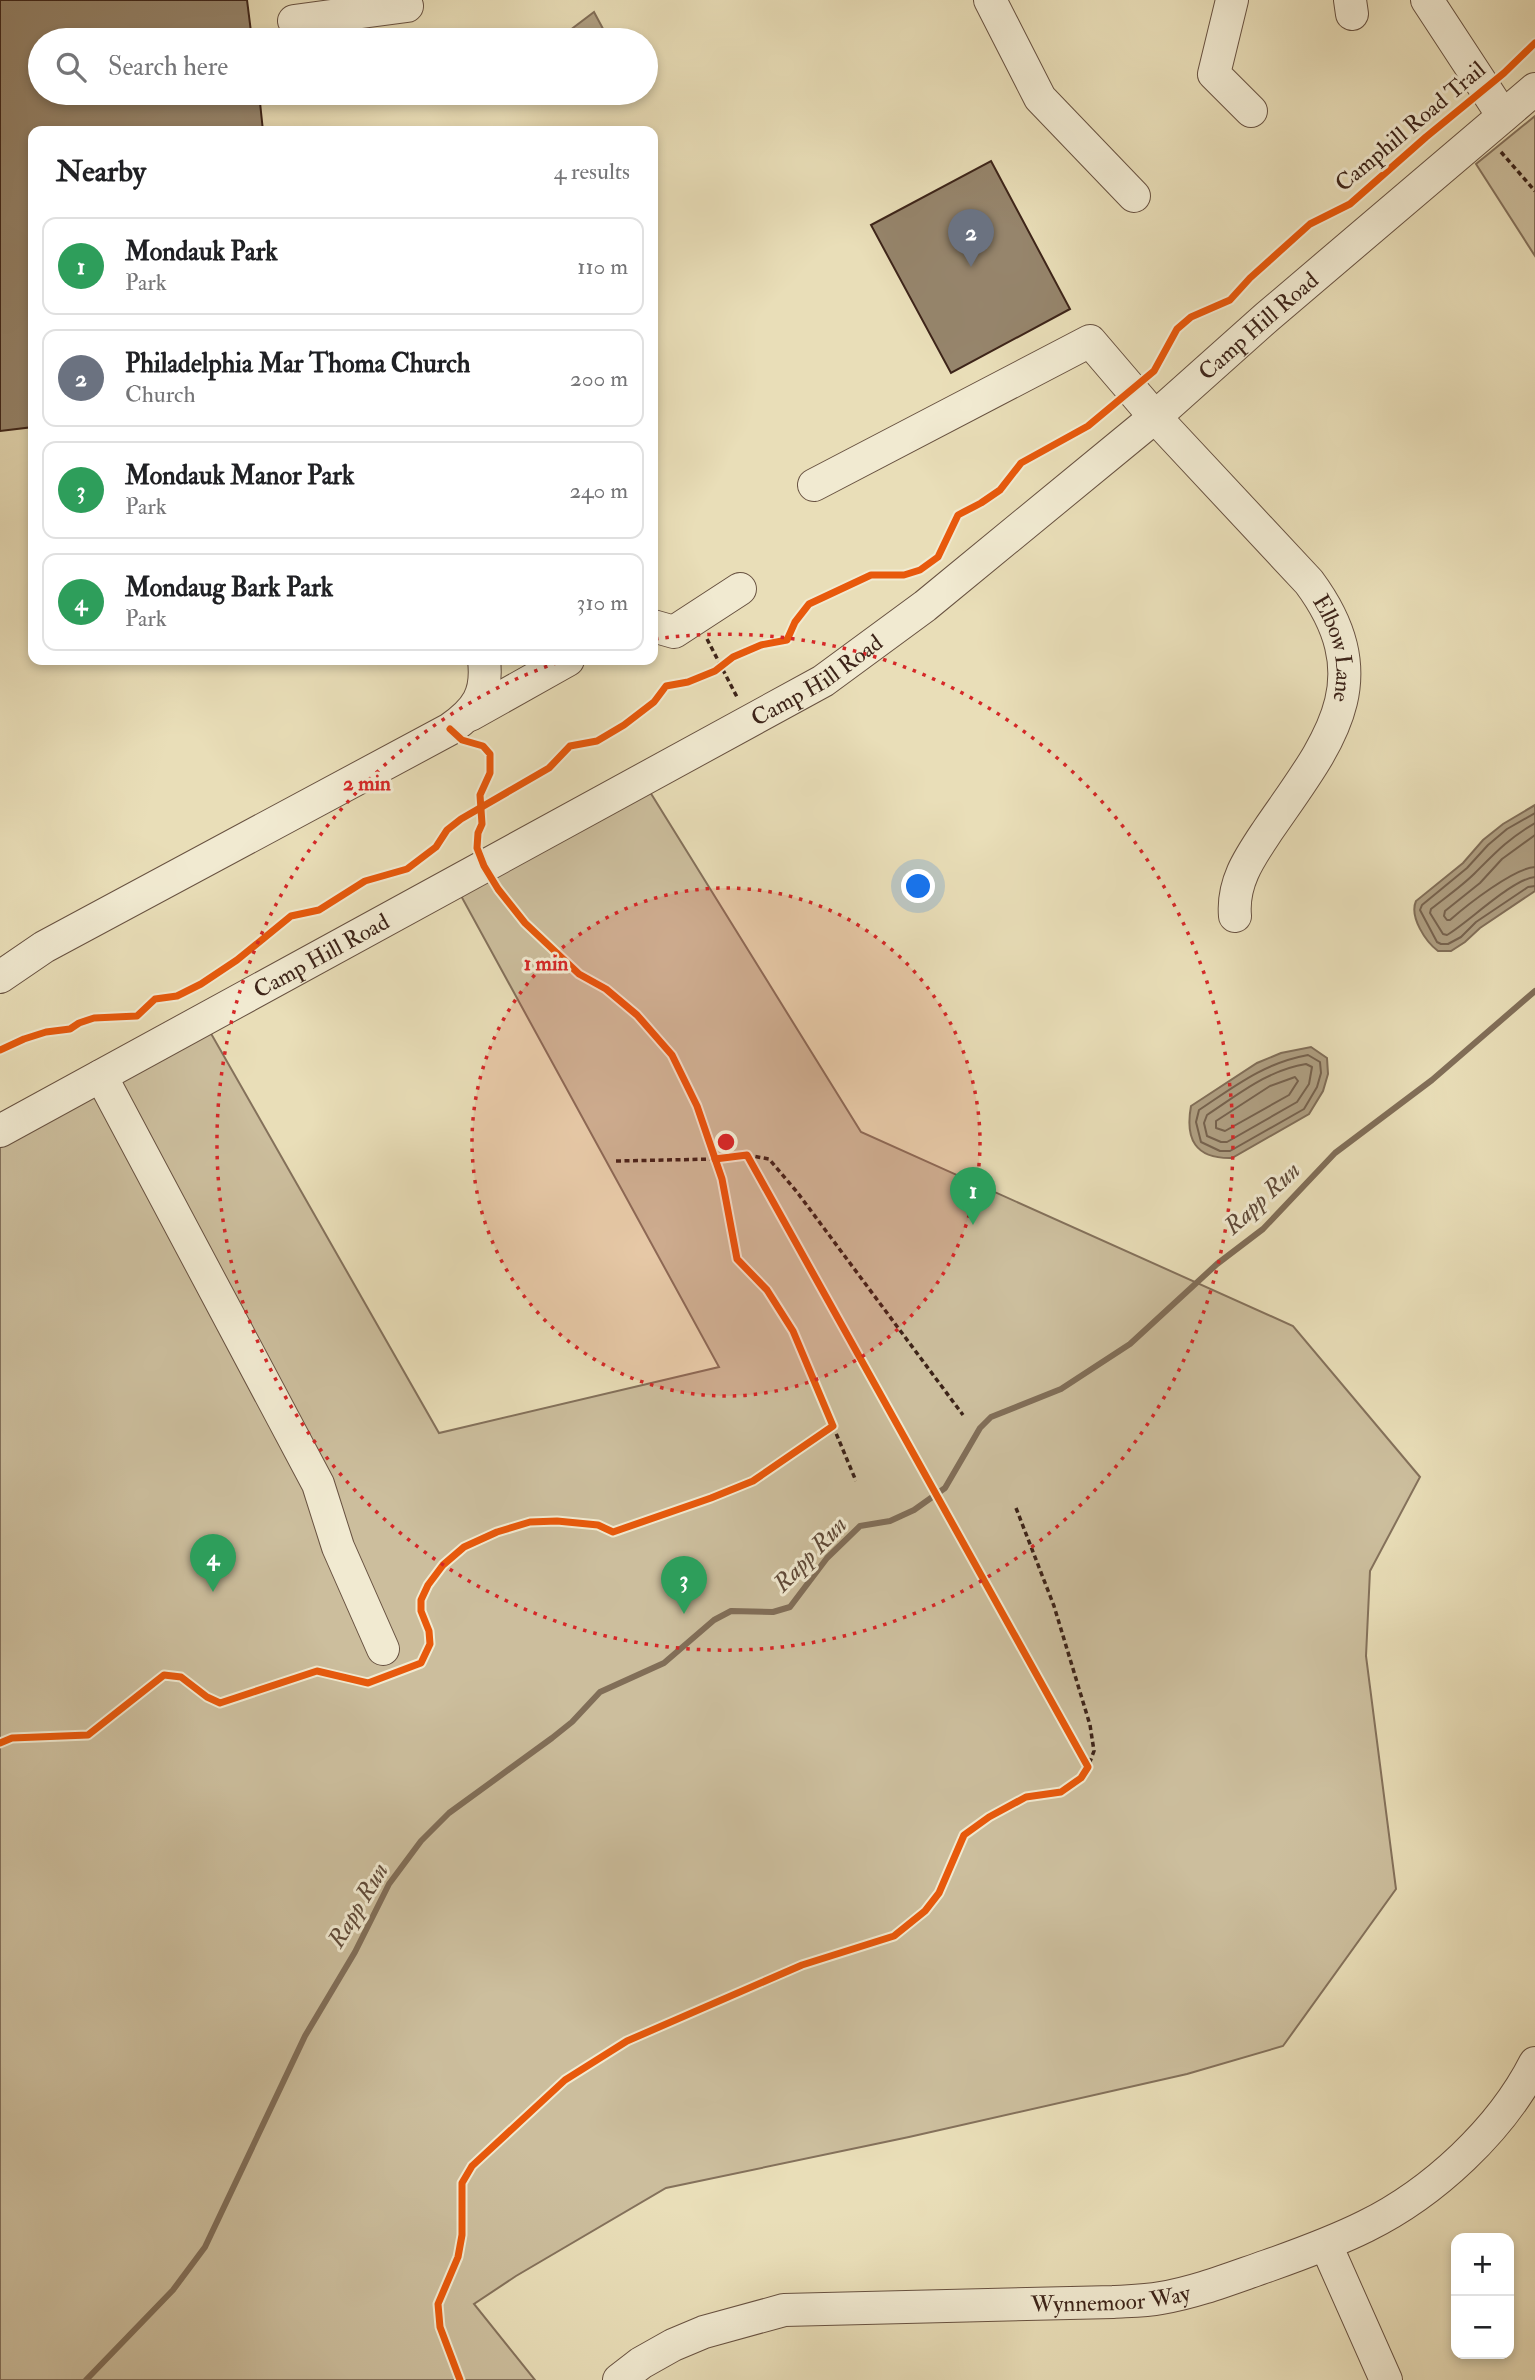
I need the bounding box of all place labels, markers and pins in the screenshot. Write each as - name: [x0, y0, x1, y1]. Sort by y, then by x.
- pin: 2: [948, 209, 994, 267]
- centre of rings: [714, 1130, 738, 1154]
- pin: 1: [950, 1167, 996, 1225]
- pin: 4: [190, 1534, 236, 1592]
- pin: 3: [661, 1556, 707, 1614]

